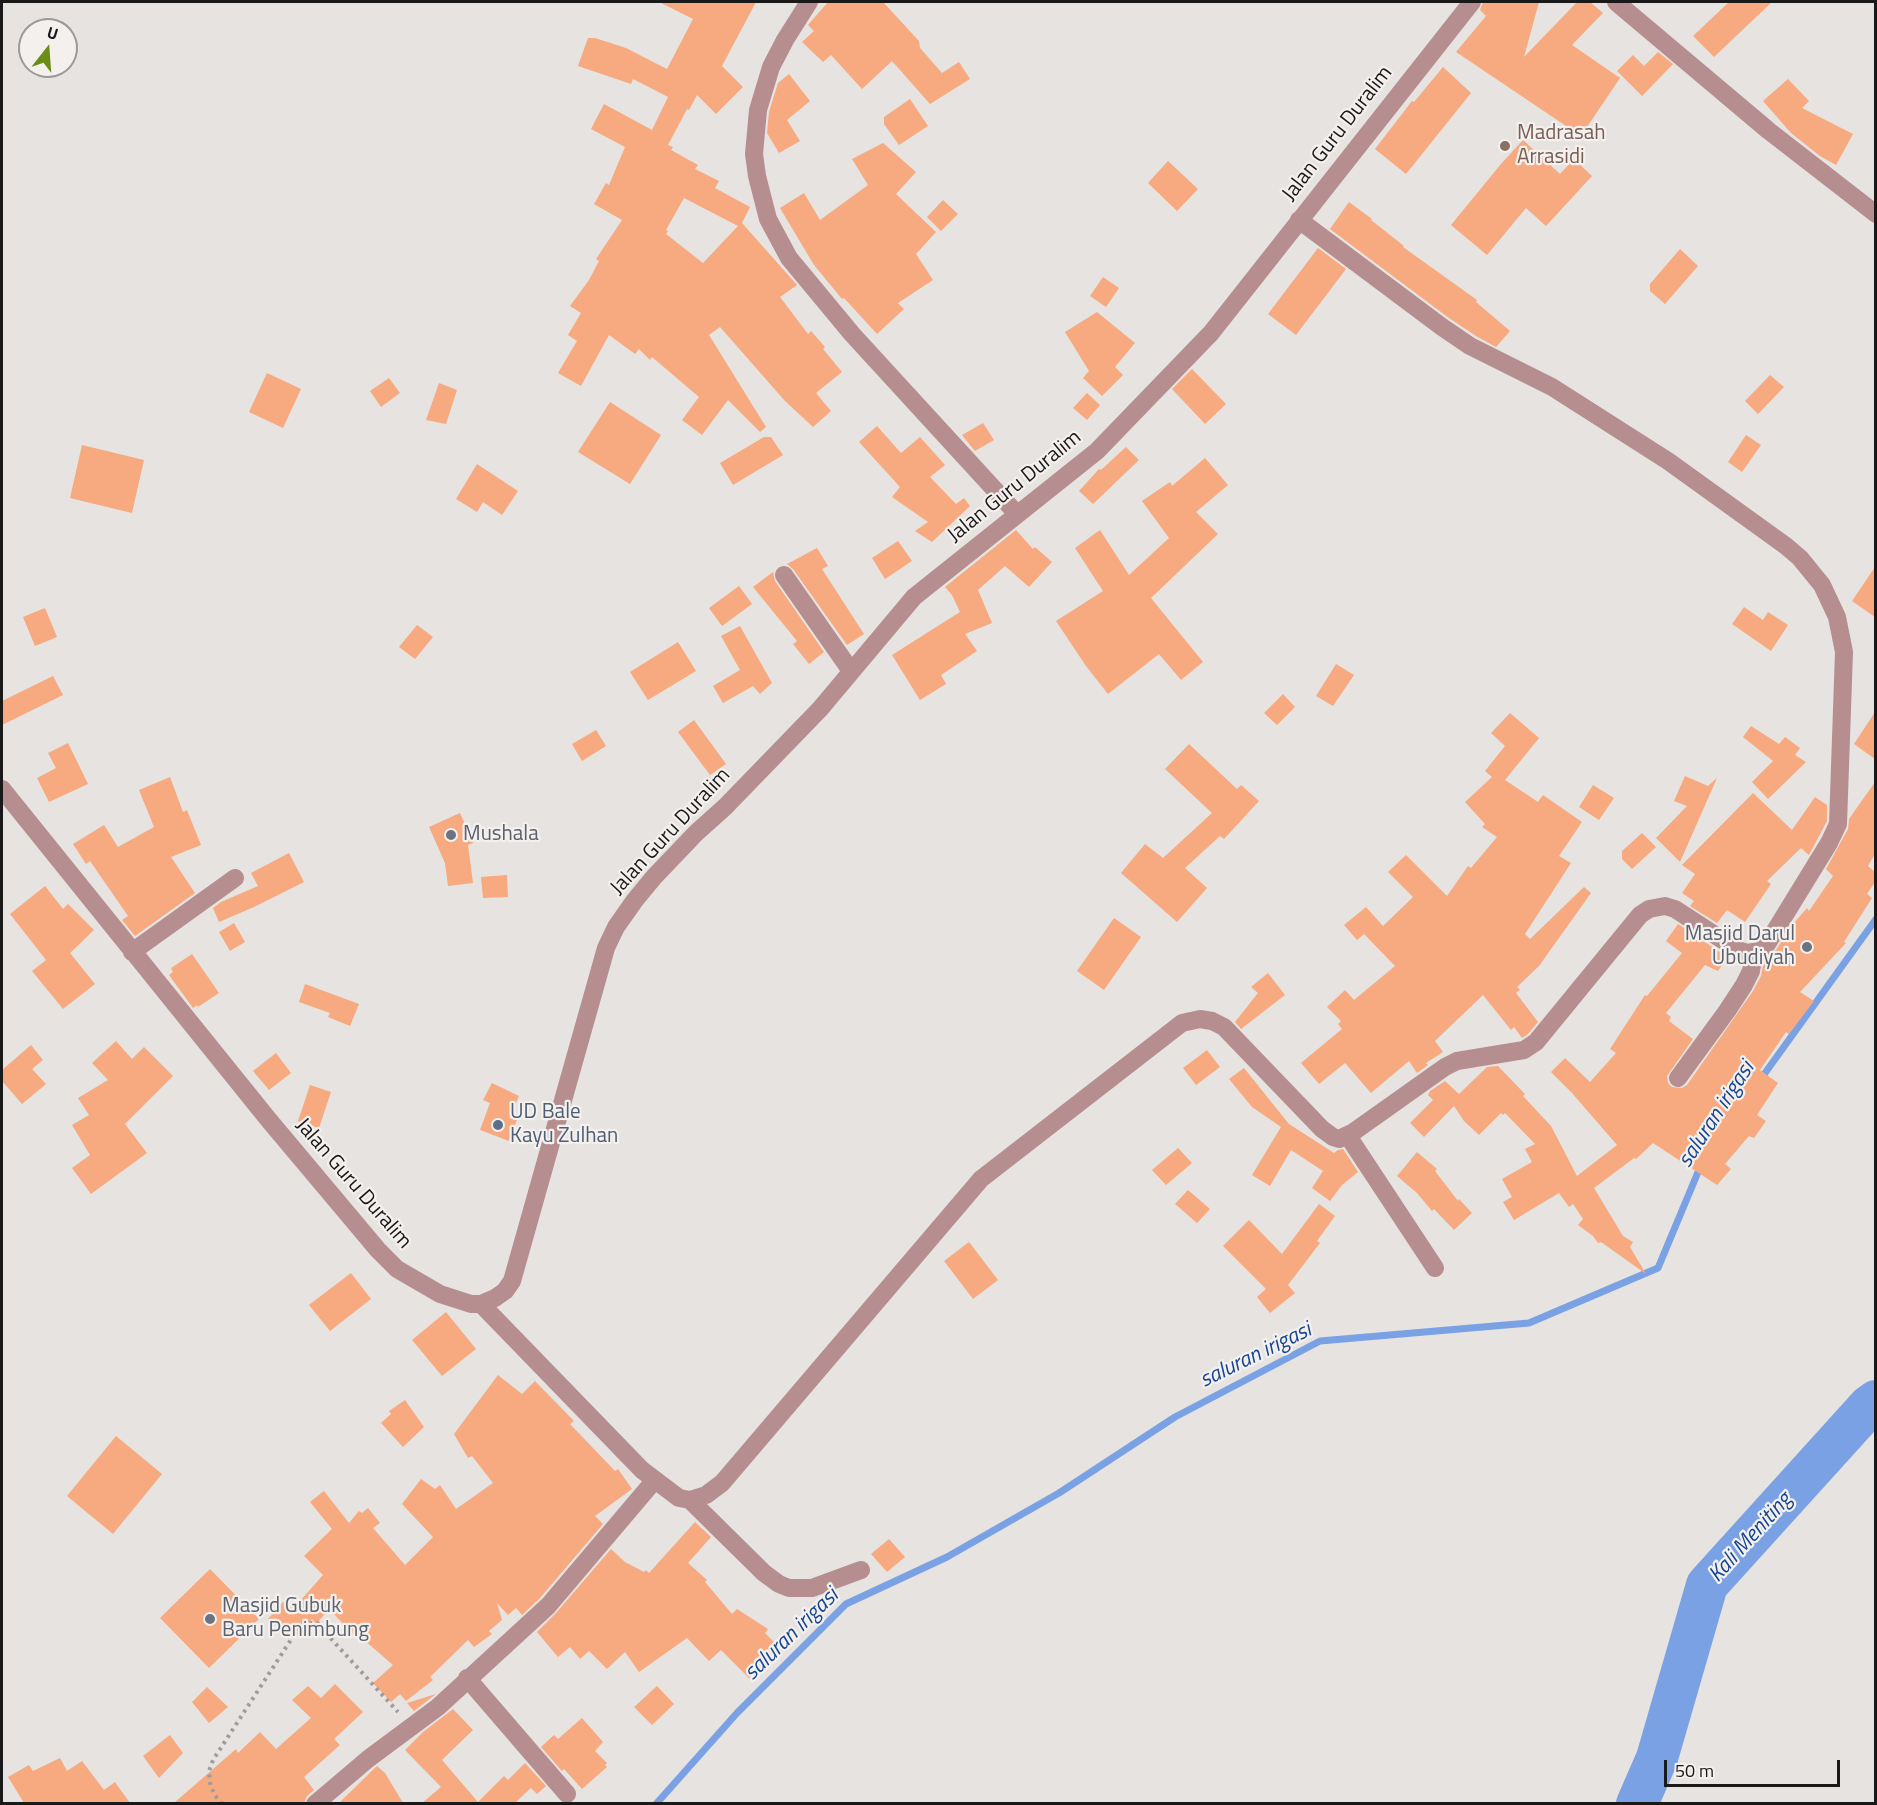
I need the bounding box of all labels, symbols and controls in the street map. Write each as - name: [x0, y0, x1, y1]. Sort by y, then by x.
- north arrow: [18, 18, 78, 78]
- text: U: [44, 20, 61, 46]
- street label: Jalan Guru Duralim: [1277, 61, 1399, 207]
- place label: Madrasah Arrasidi: [1517, 121, 1606, 171]
- marker: Madrasah Arrasidi: [1498, 139, 1512, 153]
- street label: Jalan Guru Duralim: [943, 425, 1087, 549]
- street label: Jalan Guru Duralim: [606, 763, 736, 901]
- place label: Mushala: [463, 822, 539, 848]
- marker: Mushala: [444, 828, 458, 842]
- place label: Masjid Darul Ubudiyah: [1685, 922, 1795, 972]
- marker: Masjid Darul Ubudiyah: [1800, 940, 1814, 954]
- water label: saluran irigasi: [1673, 1057, 1761, 1173]
- place label: UD Bale Kayu Zulhan: [510, 1100, 618, 1150]
- street label: Jalan Guru Duralim: [290, 1114, 416, 1254]
- marker: UD Bale Kayu Zulhan: [491, 1118, 505, 1132]
- water label: saluran irigasi: [1196, 1318, 1316, 1394]
- water label: Kali Meniting: [1704, 1488, 1798, 1588]
- water label: saluran irigasi: [739, 1584, 845, 1686]
- place label: Masjid Gubuk Baru Penimbung: [222, 1594, 369, 1644]
- marker: Masjid Gubuk Baru Penimbung: [203, 1612, 217, 1626]
- scale bar: [1667, 1748, 1842, 1786]
- text: 50 m: [1675, 1757, 1714, 1784]

